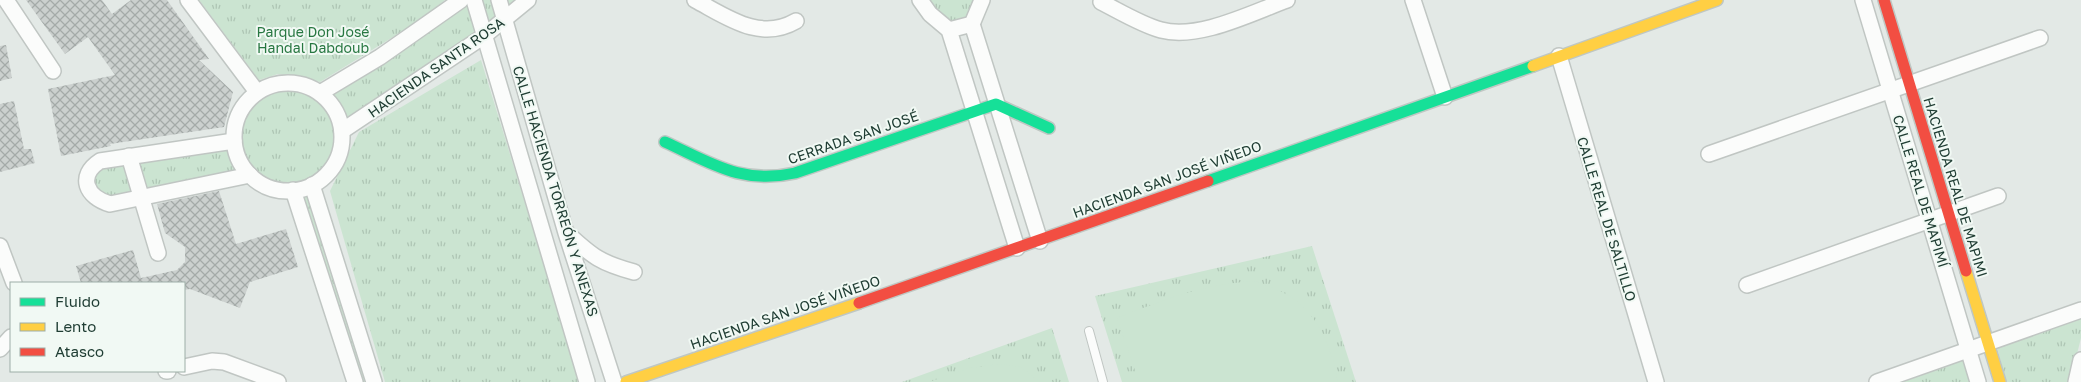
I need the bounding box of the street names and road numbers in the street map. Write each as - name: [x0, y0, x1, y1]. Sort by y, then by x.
- street label: HACIENDA SANTA ROSA: [365, 13, 508, 121]
- street label: CALLE HACIENDA TORREÓN Y ANEXAS: [510, 64, 602, 318]
- street label: HACIENDA REAL DE MAPIMI: [1920, 95, 1992, 279]
- street label: CERRADA SAN JOSÉ: [786, 107, 920, 167]
- street label: CALLE REAL DE MAPIMÍ: [1890, 113, 1953, 270]
- street label: CALLE REAL DE SALTILLO: [1574, 135, 1640, 303]
- street label: HACIENDA SAN JOSÉ VIÑEDO: [1070, 137, 1264, 221]
- street label: HACIENDA SAN JOSÉ VIÑEDO: [688, 271, 882, 353]

